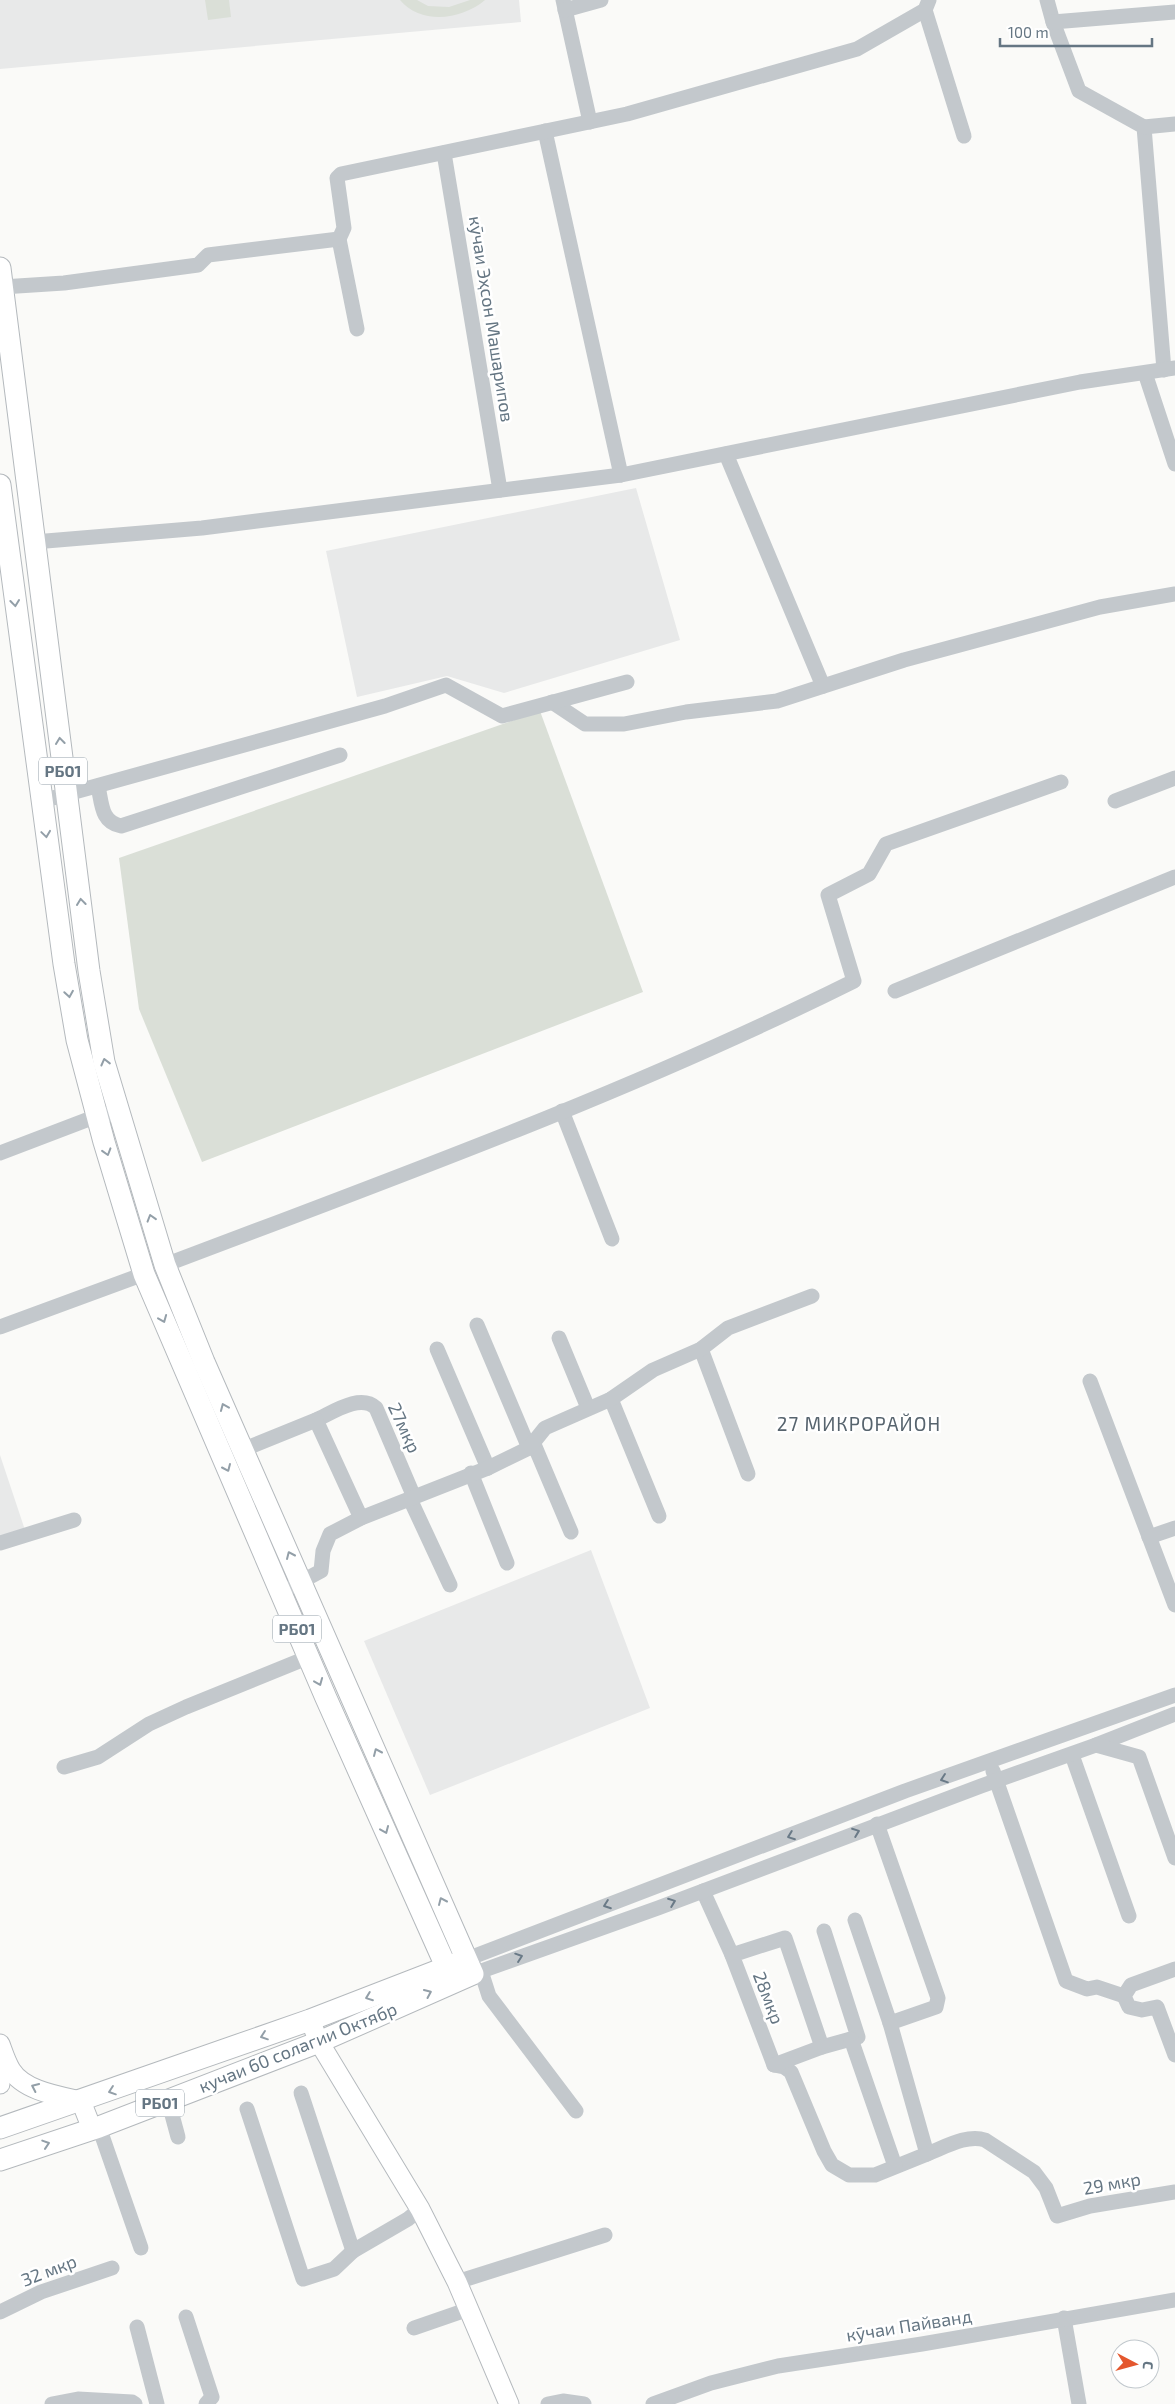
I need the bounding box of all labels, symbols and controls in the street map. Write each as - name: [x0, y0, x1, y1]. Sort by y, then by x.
- scale bar: [1000, 15, 1152, 47]
- text: 100 m: [1008, 23, 1049, 41]
- street label: кӯчаи Эҳсон Машарипов: [465, 214, 519, 424]
- one-way arrow: [9, 599, 20, 607]
- one-way arrow: [55, 736, 66, 744]
- road number: РБ01: [39, 758, 87, 784]
- one-way arrow: [40, 830, 51, 838]
- one-way arrow: [76, 897, 87, 905]
- one-way arrow: [64, 990, 74, 999]
- one-way arrow: [100, 1058, 111, 1067]
- one-way arrow: [102, 1148, 112, 1156]
- one-way arrow: [147, 1215, 157, 1223]
- one-way arrow: [157, 1314, 167, 1323]
- street label: 27мкр: [384, 1399, 426, 1456]
- one-way arrow: [219, 1403, 230, 1412]
- district label: 27 МИКРОРАЙОН: [777, 1412, 941, 1435]
- one-way arrow: [221, 1463, 231, 1472]
- one-way arrow: [286, 1551, 297, 1560]
- road number: РБ01: [273, 1616, 321, 1642]
- one-way arrow: [313, 1677, 323, 1686]
- one-way arrow: [372, 1748, 383, 1757]
- one-way arrow: [940, 1773, 948, 1783]
- one-way arrow: [379, 1825, 390, 1834]
- one-way arrow: [852, 1828, 860, 1838]
- one-way arrow: [788, 1830, 796, 1840]
- one-way arrow: [437, 1897, 448, 1906]
- one-way arrow: [667, 1898, 676, 1909]
- one-way arrow: [603, 1899, 611, 1909]
- one-way arrow: [514, 1953, 523, 1963]
- street label: 28мкр: [749, 1968, 789, 2027]
- one-way arrow: [423, 1989, 432, 2000]
- one-way arrow: [365, 1991, 373, 2001]
- street label: кучаи 60 солагии Октябр: [195, 1997, 400, 2097]
- one-way arrow: [261, 2030, 269, 2040]
- one-way arrow: [31, 2083, 40, 2094]
- one-way arrow: [108, 2085, 116, 2095]
- road number: РБ01: [136, 2090, 184, 2116]
- one-way arrow: [41, 2139, 50, 2149]
- street label: 29 мкр: [1081, 2167, 1142, 2199]
- street label: 32 мкр: [18, 2249, 80, 2291]
- street label: кӯчаи Пайванд: [844, 2304, 973, 2346]
- north arrow: [1110, 2339, 1160, 2389]
- text: С: [1140, 2360, 1157, 2370]

